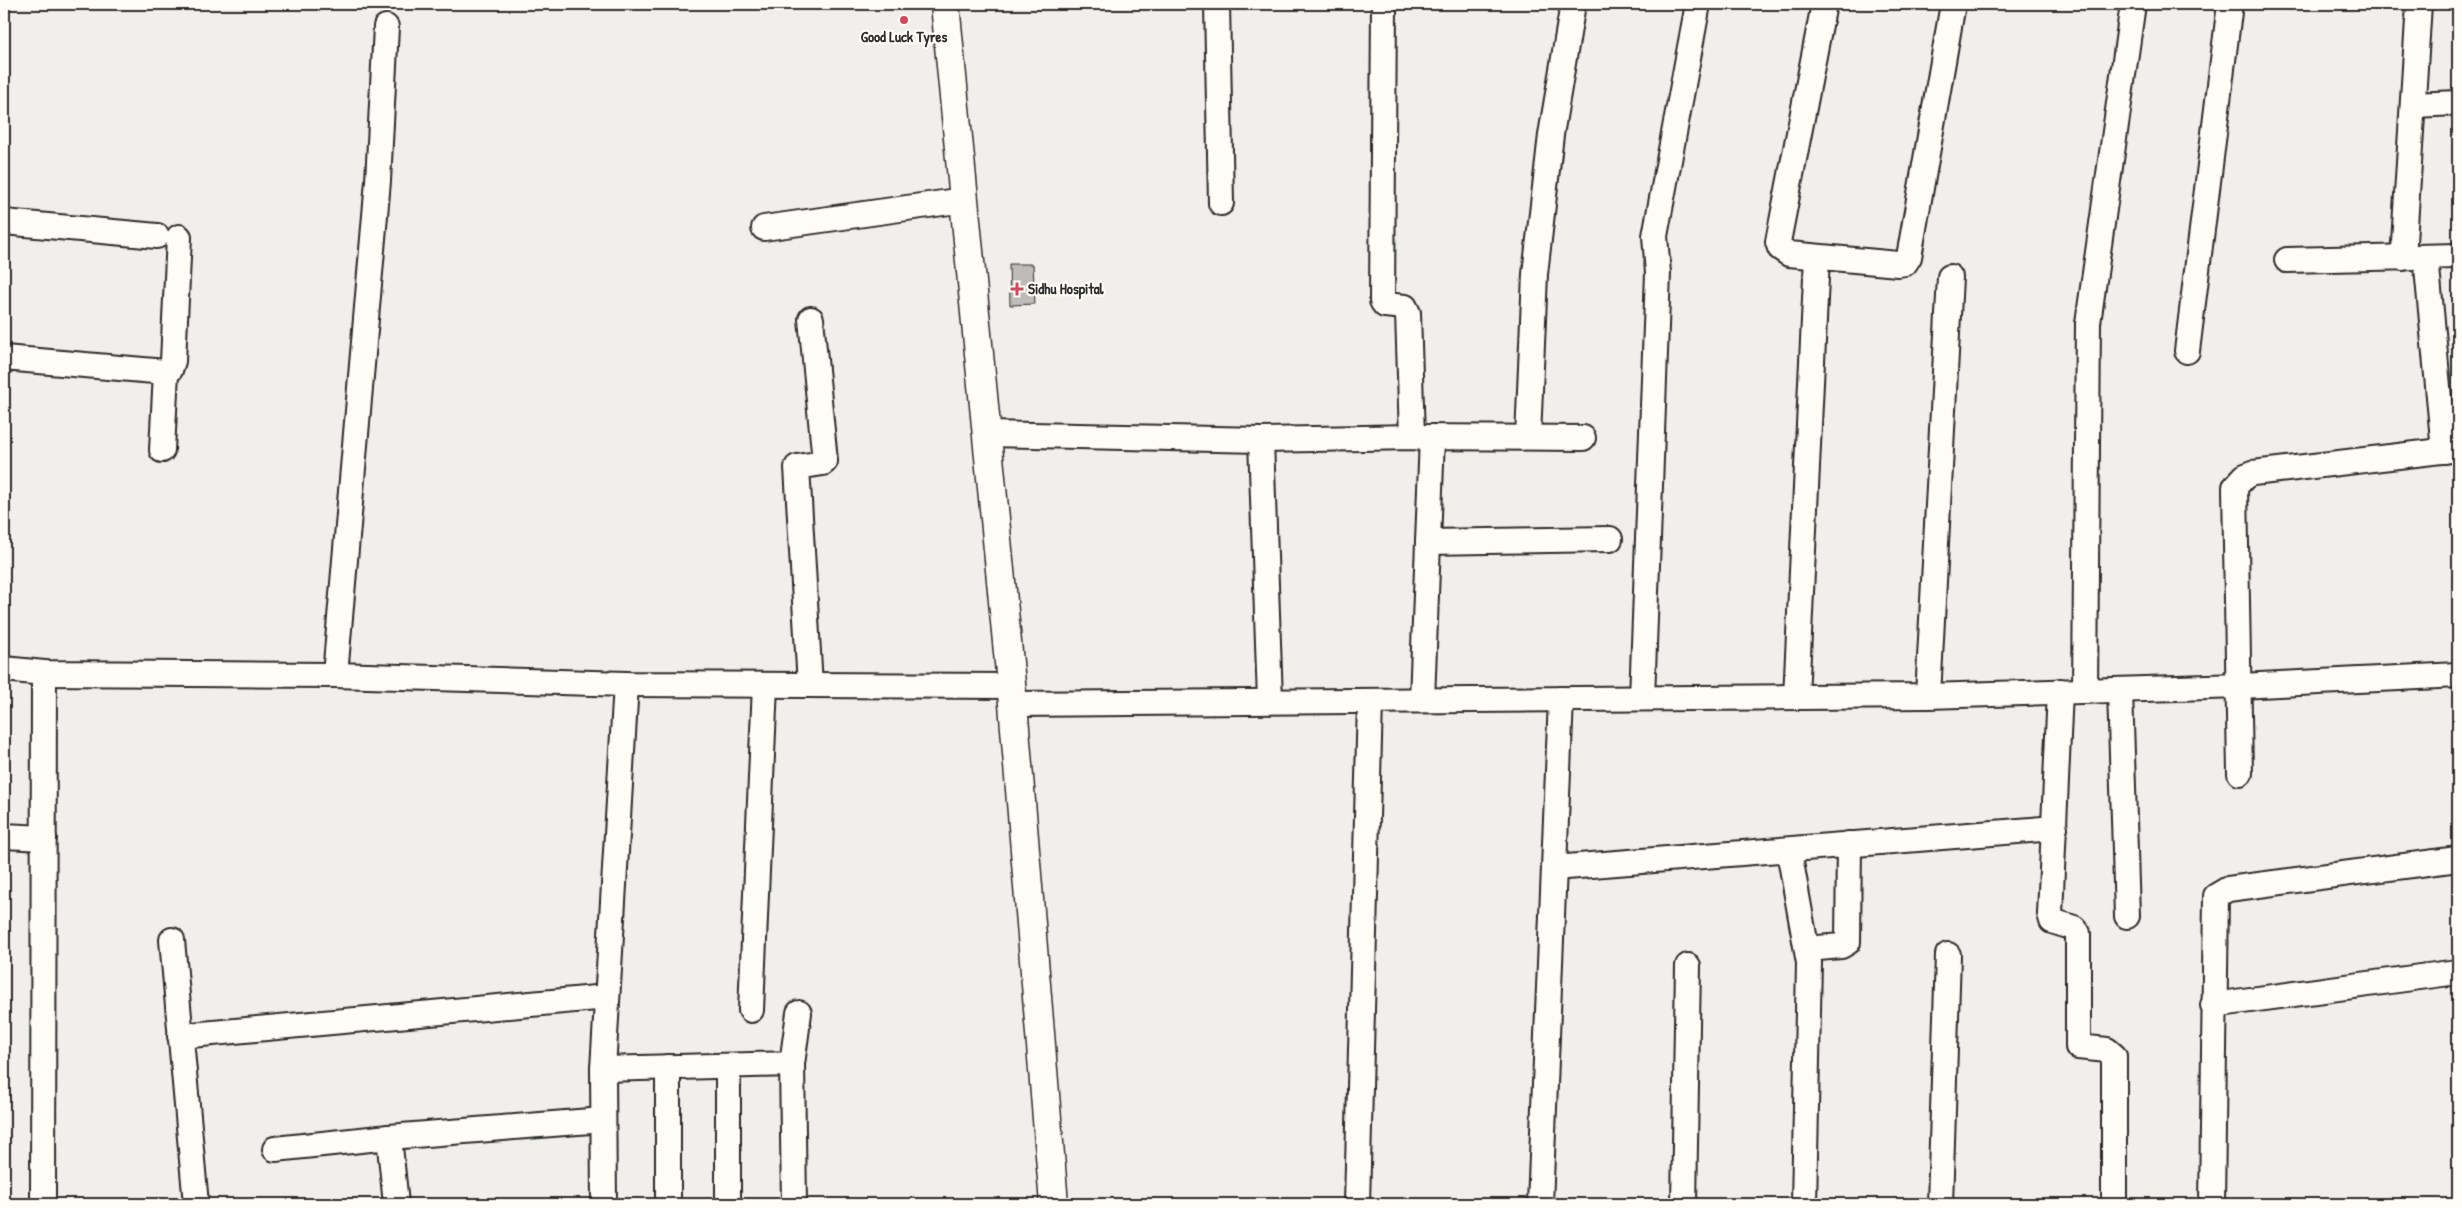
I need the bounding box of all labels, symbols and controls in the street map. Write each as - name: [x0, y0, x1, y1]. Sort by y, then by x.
- marker: Good Luck Tyres: [898, 14, 910, 26]
- place label: Good Luck Tyres: [861, 26, 947, 48]
- place label: Sidhu Hospital: [1028, 278, 1105, 300]
- marker: Sidhu Hospital: [1010, 282, 1024, 296]

